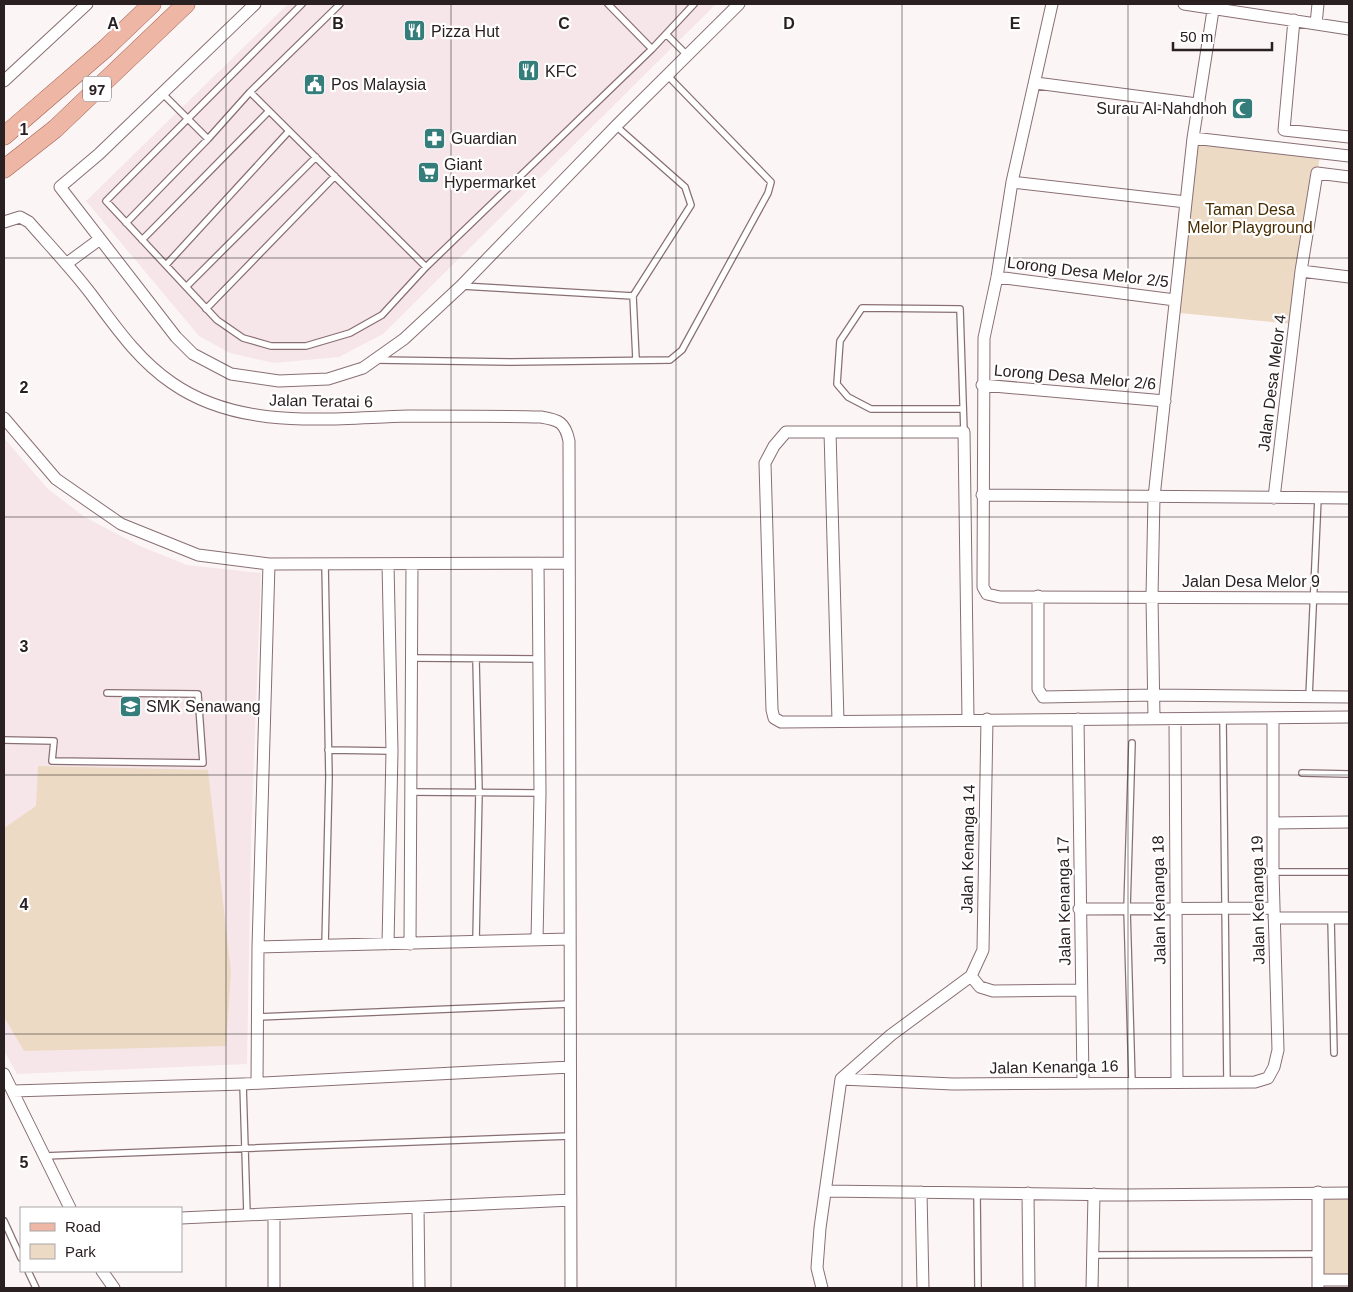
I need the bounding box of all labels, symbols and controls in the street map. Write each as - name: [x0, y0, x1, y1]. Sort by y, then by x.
- text: A: [107, 15, 119, 32]
- text: B: [332, 15, 344, 32]
- text: C: [558, 15, 570, 32]
- text: D: [783, 15, 795, 32]
- text: E: [1010, 15, 1021, 32]
- restaurant icon: Pizza Hut: [403, 19, 427, 43]
- scale bar: [1173, 20, 1272, 52]
- place label: Pizza Hut: [431, 23, 500, 40]
- text: 50 m: [1180, 28, 1213, 45]
- restaurant icon: KFC: [517, 59, 541, 83]
- place label: KFC: [545, 63, 577, 80]
- public building icon: Pos Malaysia: [303, 72, 327, 96]
- road number: 97: [83, 76, 111, 102]
- place label: Pos Malaysia: [331, 76, 426, 93]
- mosque icon: Surau Al-Nahdhoh: [1231, 96, 1255, 120]
- place label: Surau Al-Nahdhoh: [1096, 100, 1227, 117]
- text: 1: [20, 121, 29, 138]
- pharmacy icon: Guardian: [423, 126, 447, 150]
- place label: Guardian: [451, 130, 517, 147]
- place label: Giant Hypermarket: [444, 156, 536, 191]
- supermarket icon: Giant Hypermarket: [416, 161, 440, 185]
- park label: Taman Desa Melor Playground: [1187, 201, 1313, 236]
- street label: Lorong Desa Melor 2/5: [1006, 254, 1170, 290]
- street label: Jalan Desa Melor 4: [1255, 313, 1289, 452]
- street label: Lorong Desa Melor 2/6: [993, 361, 1157, 393]
- text: 2: [20, 379, 29, 396]
- street label: Jalan Teratai 6: [269, 392, 373, 410]
- street label: Jalan Desa Melor 9: [1182, 573, 1320, 590]
- text: 3: [20, 638, 29, 655]
- school or university icon: SMK Senawang: [118, 694, 142, 718]
- place label: SMK Senawang: [146, 698, 261, 715]
- street label: Jalan Kenanga 14: [958, 784, 978, 914]
- street label: Jalan Kenanga 18: [1149, 835, 1169, 965]
- street label: Jalan Kenanga 19: [1248, 835, 1268, 965]
- street label: Jalan Kenanga 17: [1054, 836, 1074, 966]
- text: 4: [20, 896, 29, 913]
- street label: Jalan Kenanga 16: [989, 1057, 1119, 1077]
- text: 5: [20, 1154, 29, 1171]
- legend: [20, 1207, 182, 1272]
- text: Road: [65, 1218, 101, 1235]
- text: Park: [65, 1243, 96, 1260]

